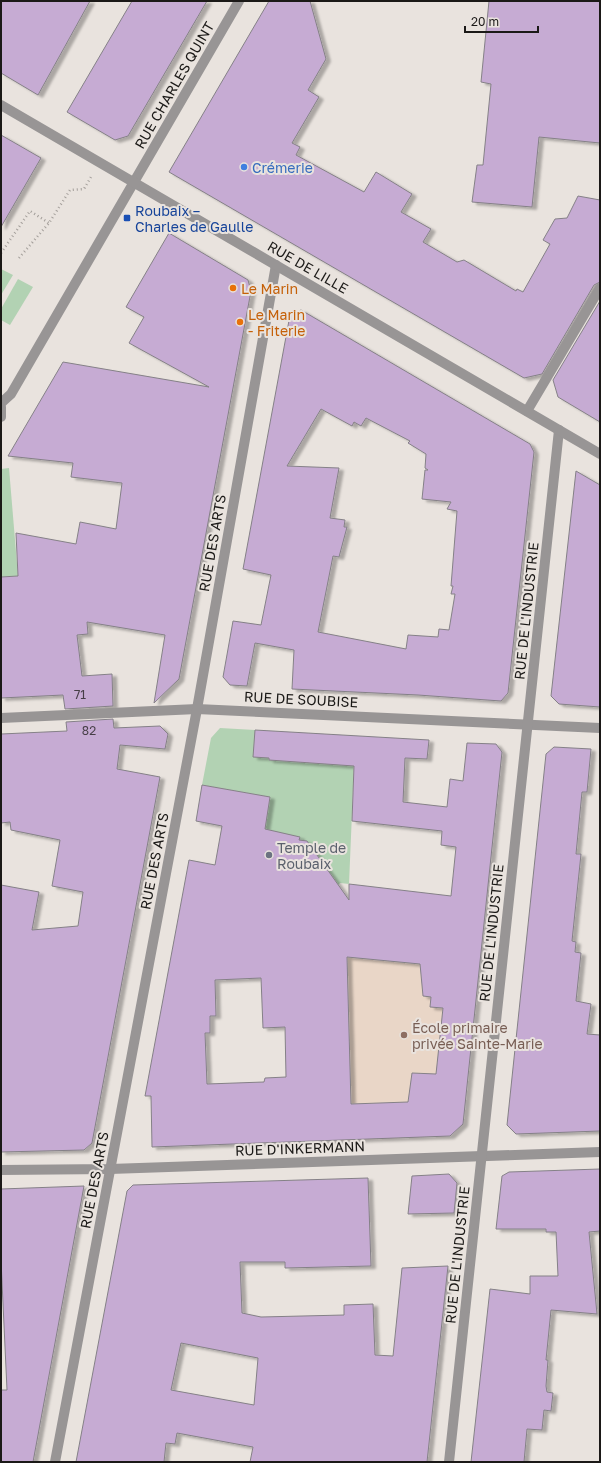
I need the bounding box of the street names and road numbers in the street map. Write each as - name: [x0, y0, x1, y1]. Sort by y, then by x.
- street label: RUE CHARLES QUINT: [131, 18, 218, 152]
- street label: RUE DE LILLE: [265, 237, 351, 297]
- street label: RUE DES ARTS: [195, 493, 229, 593]
- street label: RUE DE L'INDUSTRIE: [510, 541, 542, 681]
- street label: RUE DE SOUBISE: [243, 688, 359, 710]
- street label: RUE DES ARTS: [136, 811, 172, 911]
- street label: RUE DE L'INDUSTRIE: [475, 863, 507, 1003]
- street label: RUE DES ARTS: [76, 1130, 112, 1230]
- street label: RUE D'INKERMANN: [235, 1137, 365, 1159]
- street label: RUE DE L'INDUSTRIE: [441, 1185, 473, 1325]

